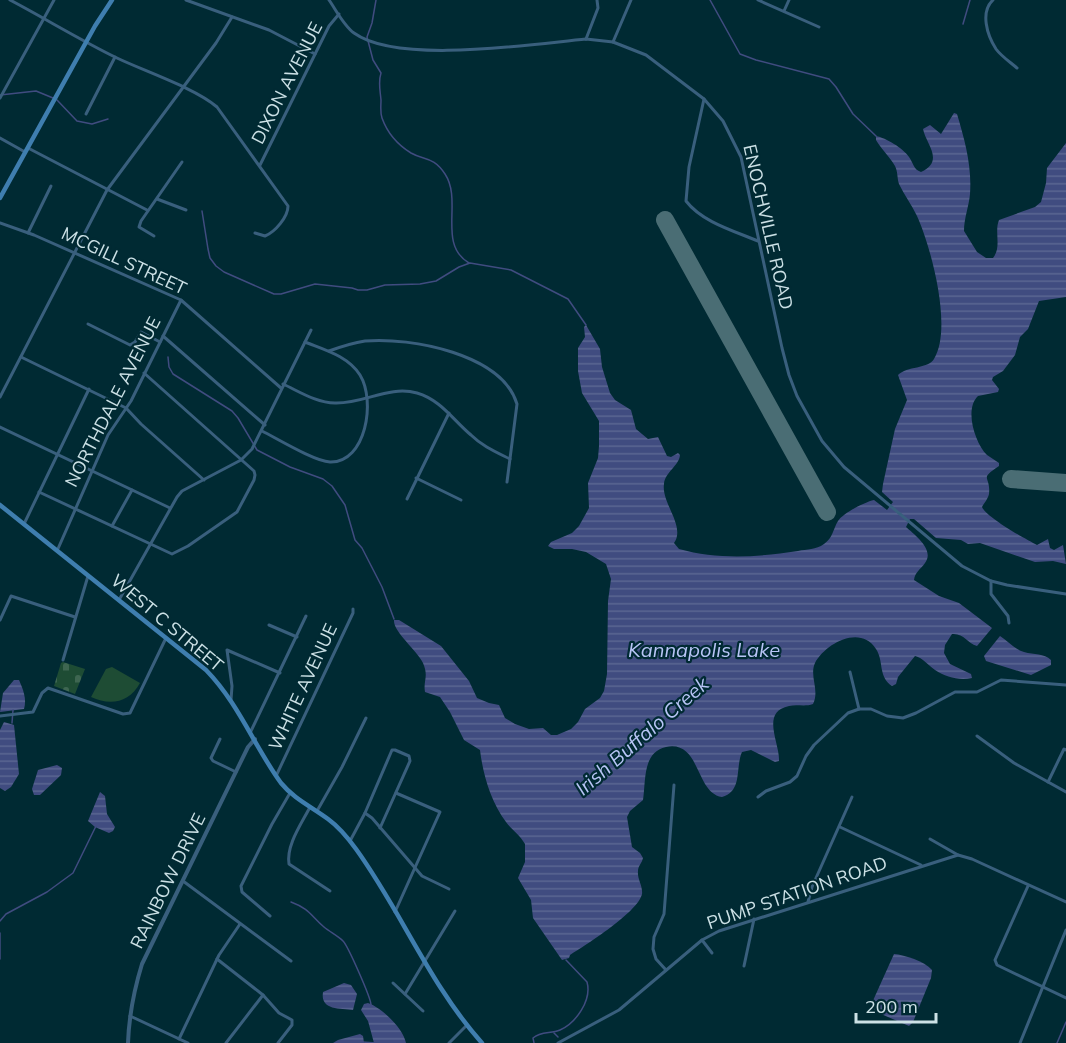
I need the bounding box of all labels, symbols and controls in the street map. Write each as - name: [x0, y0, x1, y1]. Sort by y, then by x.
- street label: DIXON AVENUE: [246, 18, 327, 148]
- street label: ENOCHVILLE ROAD: [738, 142, 799, 312]
- street label: MCGILL STREET: [58, 221, 191, 300]
- street label: NORTHDALE AVENUE: [60, 313, 166, 491]
- street label: WEST C STREET: [106, 569, 228, 677]
- street label: WHITE AVENUE: [263, 620, 342, 754]
- water label: Kannapolis Lake: [628, 637, 780, 662]
- water label: Irish Buffalo Creek: [570, 670, 714, 800]
- street label: RAINBOW DRIVE: [125, 809, 210, 952]
- street label: PUMP STATION ROAD: [704, 851, 890, 934]
- scale bar: [856, 986, 936, 1024]
- text: 200 m: [865, 995, 918, 1018]

